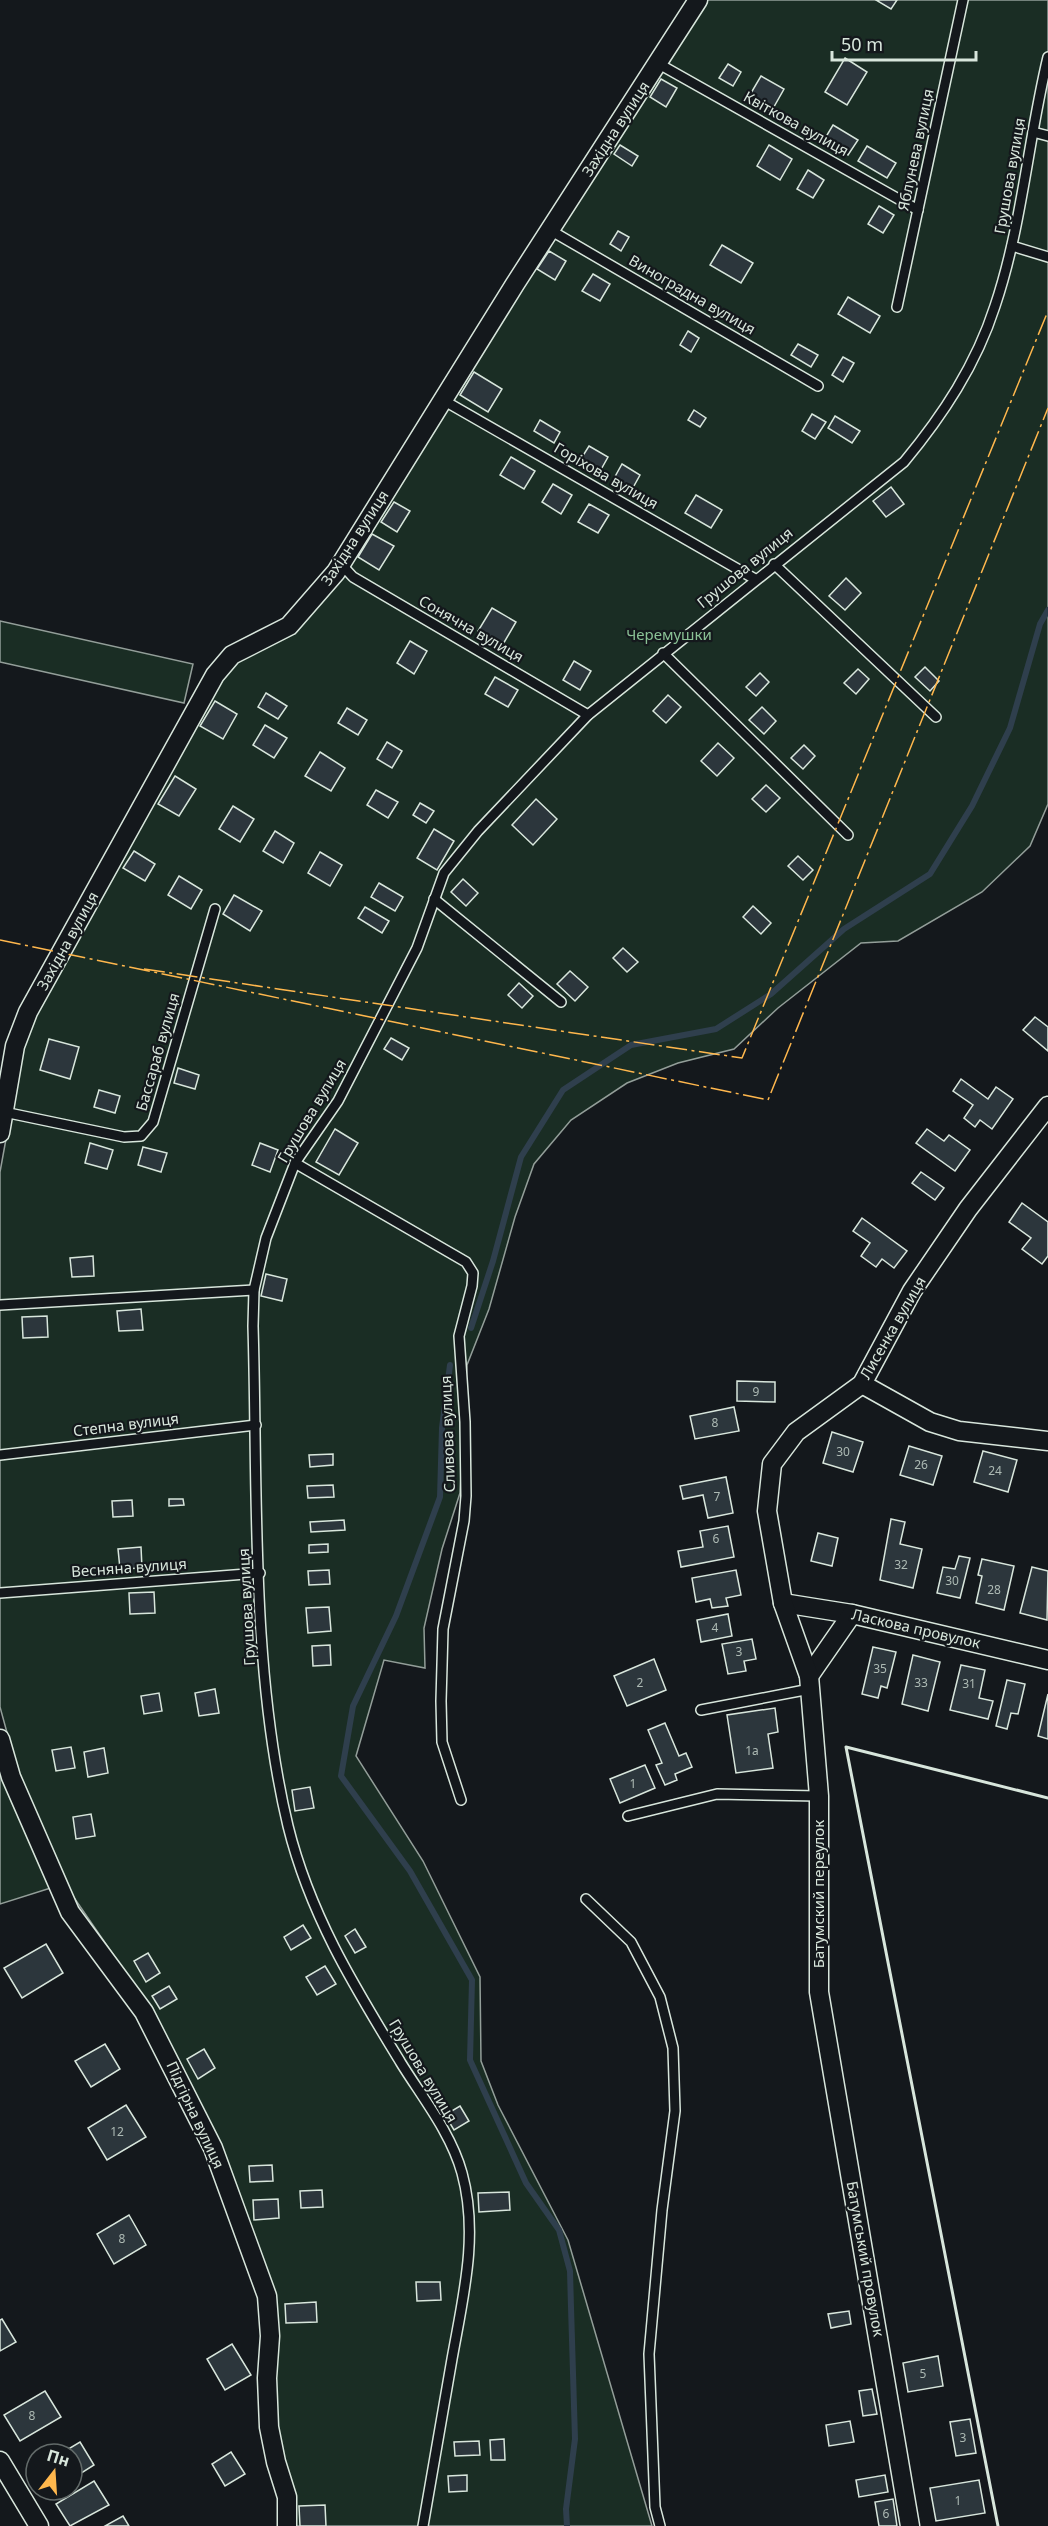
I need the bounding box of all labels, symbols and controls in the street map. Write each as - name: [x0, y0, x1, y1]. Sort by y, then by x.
- scale bar: [832, 24, 976, 62]
- text: 50 m: [841, 32, 883, 56]
- street label: Західна вулиця: [577, 77, 653, 180]
- street label: Квіткова вулиця: [740, 86, 853, 160]
- street label: Яблунева вулиця: [892, 87, 938, 213]
- street label: Грушова вулиця: [989, 116, 1029, 236]
- street label: Виноградна вулиця: [626, 250, 759, 339]
- street label: Горіхова вулиця: [551, 437, 662, 513]
- street label: Західна вулиця: [316, 486, 392, 589]
- street label: Грушова вулиця: [692, 522, 796, 612]
- street label: Сонячна вулиця: [415, 590, 528, 666]
- park label: Черемушки: [626, 624, 712, 644]
- street label: Західна вулиця: [32, 888, 103, 993]
- street label: Бассараб вулиця: [131, 990, 183, 1113]
- street label: Грушова вулиця: [272, 1055, 350, 1166]
- street label: Лисенка вулиця: [855, 1272, 930, 1383]
- street label: Сливова вулиця: [435, 1375, 459, 1493]
- house number: 9: [753, 1383, 760, 1400]
- street label: Степна вулиця: [72, 1408, 180, 1440]
- house number: 8: [712, 1414, 719, 1431]
- house number: 30: [836, 1443, 850, 1460]
- house number: 26: [914, 1456, 928, 1473]
- house number: 24: [988, 1462, 1002, 1479]
- house number: 7: [714, 1488, 721, 1505]
- house number: 6: [713, 1530, 720, 1547]
- street label: Грушова вулиця: [233, 1548, 259, 1666]
- street label: Весняна вулиця: [70, 1553, 187, 1581]
- house number: 32: [894, 1556, 908, 1573]
- house number: 30: [945, 1572, 959, 1589]
- house number: 28: [987, 1581, 1001, 1598]
- street label: Ласкова провулок: [850, 1603, 983, 1653]
- house number: 4: [712, 1619, 719, 1636]
- house number: 3: [736, 1643, 743, 1660]
- house number: 35: [873, 1660, 887, 1677]
- house number: 2: [637, 1674, 644, 1691]
- house number: 33: [914, 1674, 928, 1691]
- house number: 31: [962, 1675, 976, 1692]
- house number: 1а: [745, 1742, 759, 1759]
- house number: 1: [630, 1775, 636, 1792]
- street label: Батумский переулок: [808, 1820, 828, 1968]
- street label: Грушова вулиця: [385, 2015, 463, 2126]
- street label: Підгірна вулиця: [162, 2058, 230, 2171]
- house number: 12: [110, 2123, 124, 2140]
- street label: Батумський провулок: [842, 2179, 890, 2338]
- house number: 8: [119, 2230, 126, 2247]
- house number: 5: [920, 2365, 927, 2382]
- house number: 8: [29, 2407, 36, 2424]
- house number: 3: [960, 2429, 967, 2446]
- north arrow: [24, 2442, 84, 2502]
- text: Пн: [44, 2444, 72, 2471]
- house number: 1: [955, 2492, 961, 2509]
- house number: 6: [883, 2505, 890, 2522]

